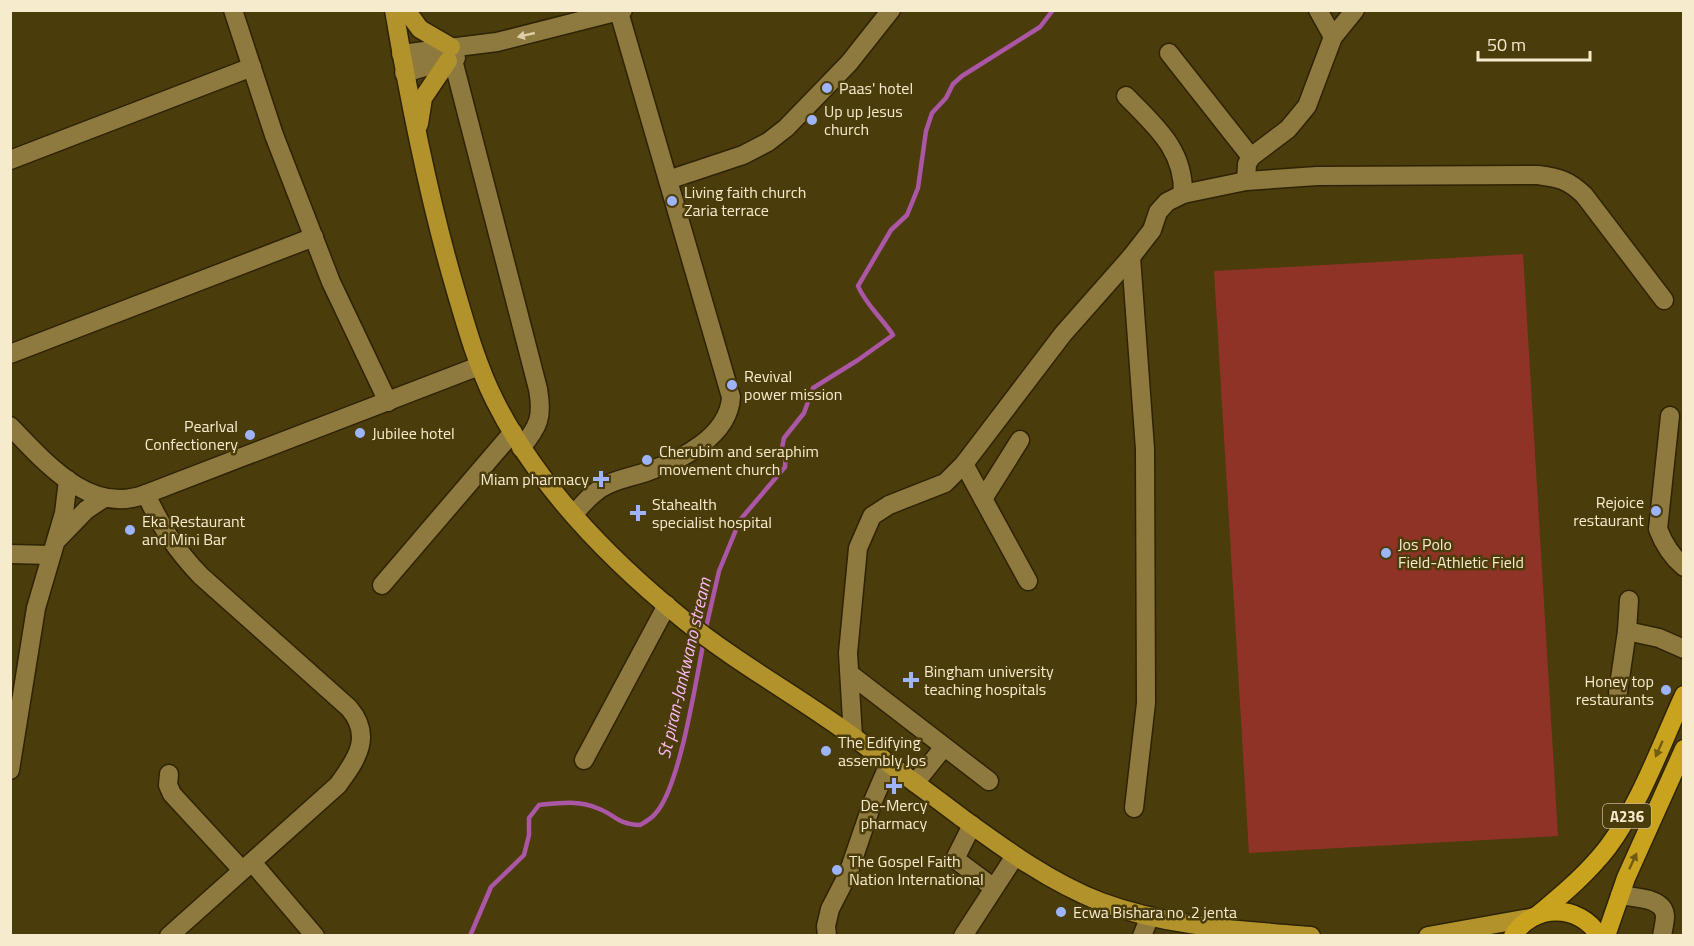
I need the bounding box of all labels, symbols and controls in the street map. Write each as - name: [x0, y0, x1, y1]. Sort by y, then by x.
- scale bar: [1478, 24, 1590, 62]
- one-way arrow: [517, 30, 535, 40]
- text: 50 m: [1487, 31, 1526, 58]
- place label: Paas' hotel: [839, 76, 913, 100]
- marker: Paas' hotel: [820, 81, 834, 95]
- place label: Up up Jesus church: [824, 99, 903, 141]
- marker: Up up Jesus church: [805, 113, 819, 127]
- place label: Living faith church Zaria terrace: [684, 180, 806, 222]
- marker: Living faith church Zaria terrace: [665, 194, 679, 208]
- place label: Revival power mission: [744, 364, 842, 406]
- marker: Revival power mission: [725, 378, 739, 392]
- place label: Pearlval Confectionery: [145, 414, 238, 456]
- place label: Jubilee hotel: [372, 421, 455, 445]
- marker: Jubilee hotel: [353, 426, 367, 440]
- marker: Pearlval Confectionery: [243, 428, 257, 442]
- place label: Cherubim and seraphim movement church: [659, 439, 819, 481]
- marker: Cherubim and seraphim movement church: [640, 453, 654, 467]
- place label: Miam pharmacy: [480, 467, 589, 491]
- marker: Miam pharmacy: [594, 472, 608, 486]
- place label: Rejoice restaurant: [1573, 490, 1644, 532]
- place label: Stahealth specialist hospital: [652, 492, 772, 534]
- marker: Stahealth specialist hospital: [629, 504, 647, 522]
- marker: Rejoice restaurant: [1649, 504, 1663, 518]
- place label: Eka Restaurant and Mini Bar: [142, 509, 245, 551]
- marker: Eka Restaurant and Mini Bar: [123, 523, 137, 537]
- place label: Jos Polo Field-Athletic Field: [1398, 532, 1524, 574]
- marker: Jos Polo Field-Athletic Field: [1379, 546, 1393, 560]
- water label: St piran-Jankwano stream: [650, 574, 718, 761]
- place label: Bingham university teaching hospitals: [924, 659, 1054, 701]
- place label: Honey top restaurants: [1576, 669, 1654, 711]
- marker: Bingham university teaching hospitals: [902, 671, 920, 689]
- marker: Honey top restaurants: [1659, 683, 1673, 697]
- place label: The Edifying assembly Jos: [838, 730, 926, 772]
- one-way arrow: [1655, 740, 1664, 757]
- marker: The Edifying assembly Jos: [819, 744, 833, 758]
- marker: De-Mercy pharmacy: [887, 779, 901, 793]
- place label: De-Mercy pharmacy: [861, 793, 928, 835]
- road number: A236: [1603, 804, 1651, 828]
- place label: The Gospel Faith Nation International: [849, 849, 984, 891]
- one-way arrow: [1629, 852, 1639, 870]
- marker: The Gospel Faith Nation International: [830, 863, 844, 877]
- place label: Ecwa Bishara no .2 jenta: [1073, 900, 1237, 924]
- marker: Ecwa Bishara no .2 jenta: [1054, 905, 1068, 919]

